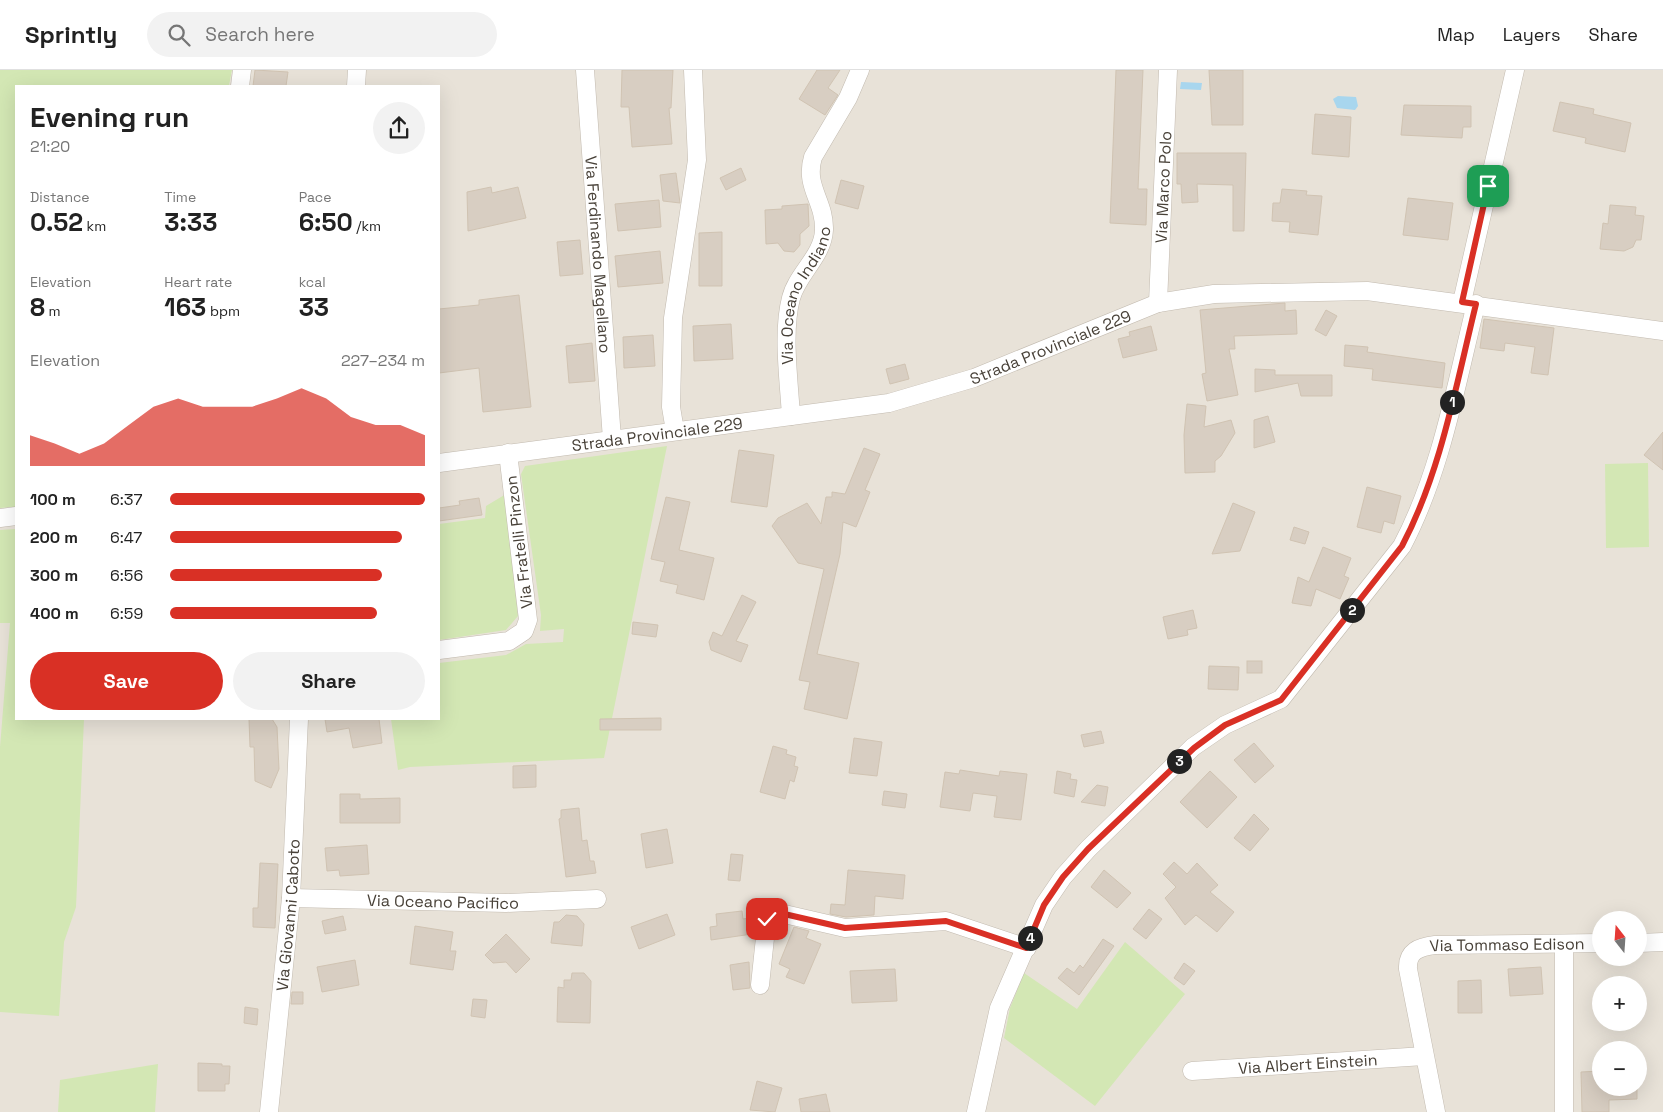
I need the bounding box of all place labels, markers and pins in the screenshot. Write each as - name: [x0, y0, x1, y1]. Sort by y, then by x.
- pin: [1467, 165, 1509, 207]
- pin: 1: [1440, 390, 1464, 414]
- pin: 2: [1340, 598, 1364, 622]
- pin: 3: [1166, 748, 1192, 774]
- pin: [746, 898, 788, 940]
- pin: 4: [1018, 926, 1042, 950]

